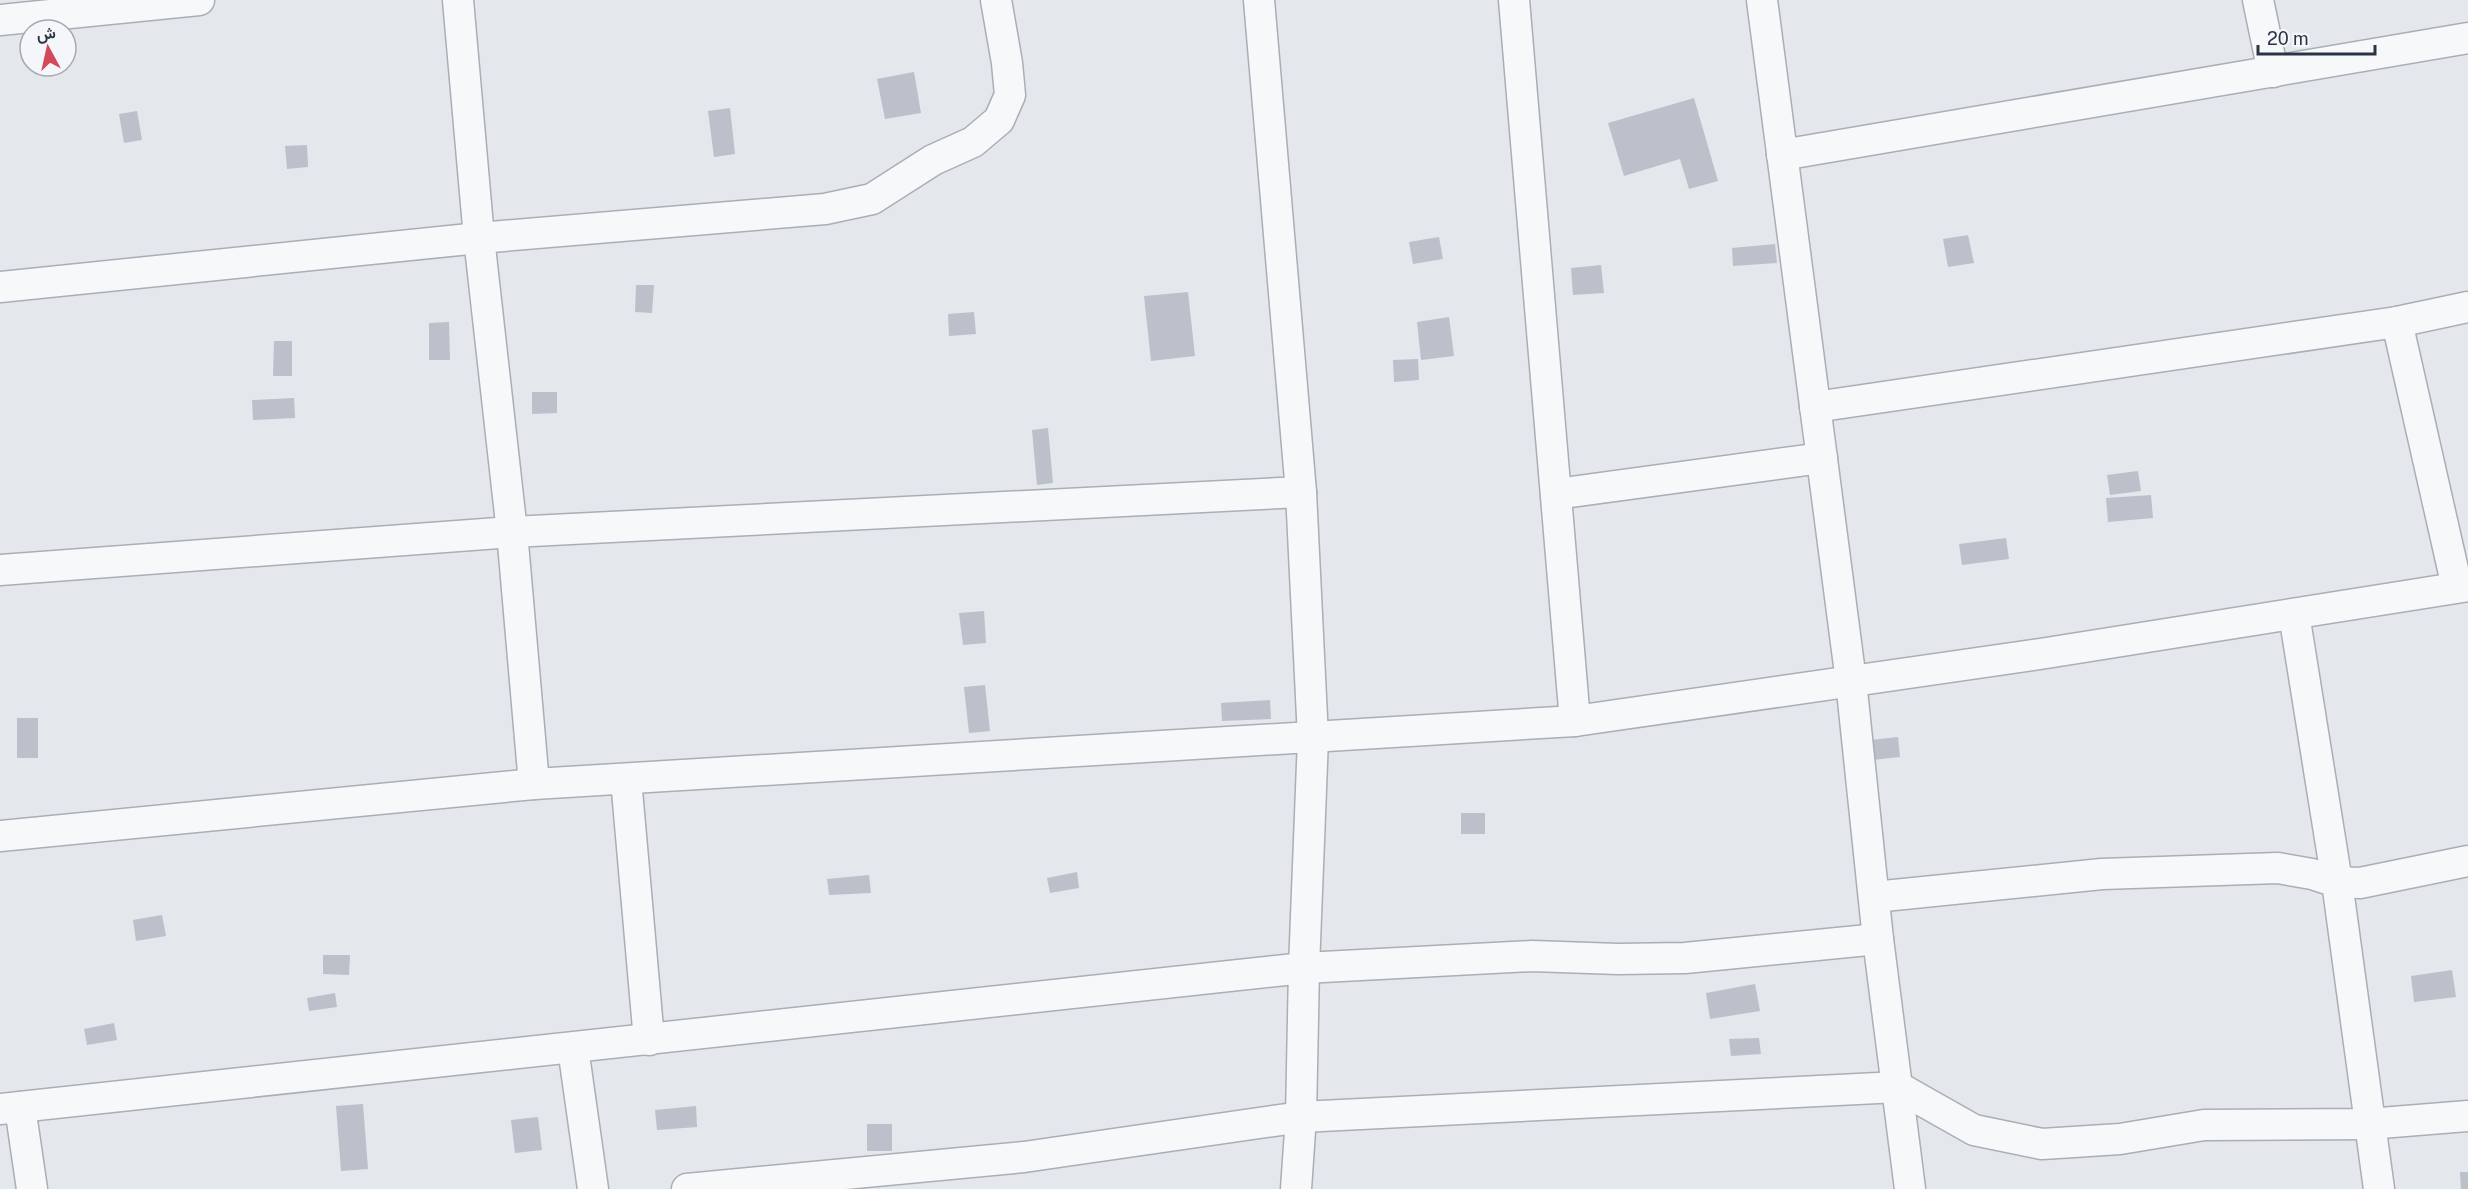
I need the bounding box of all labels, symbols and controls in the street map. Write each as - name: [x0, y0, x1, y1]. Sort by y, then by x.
- north arrow: [18, 18, 78, 78]
- scale bar: [2258, 18, 2375, 56]
- text: ش: [35, 23, 57, 44]
- text: 20 m: [2267, 28, 2309, 49]

